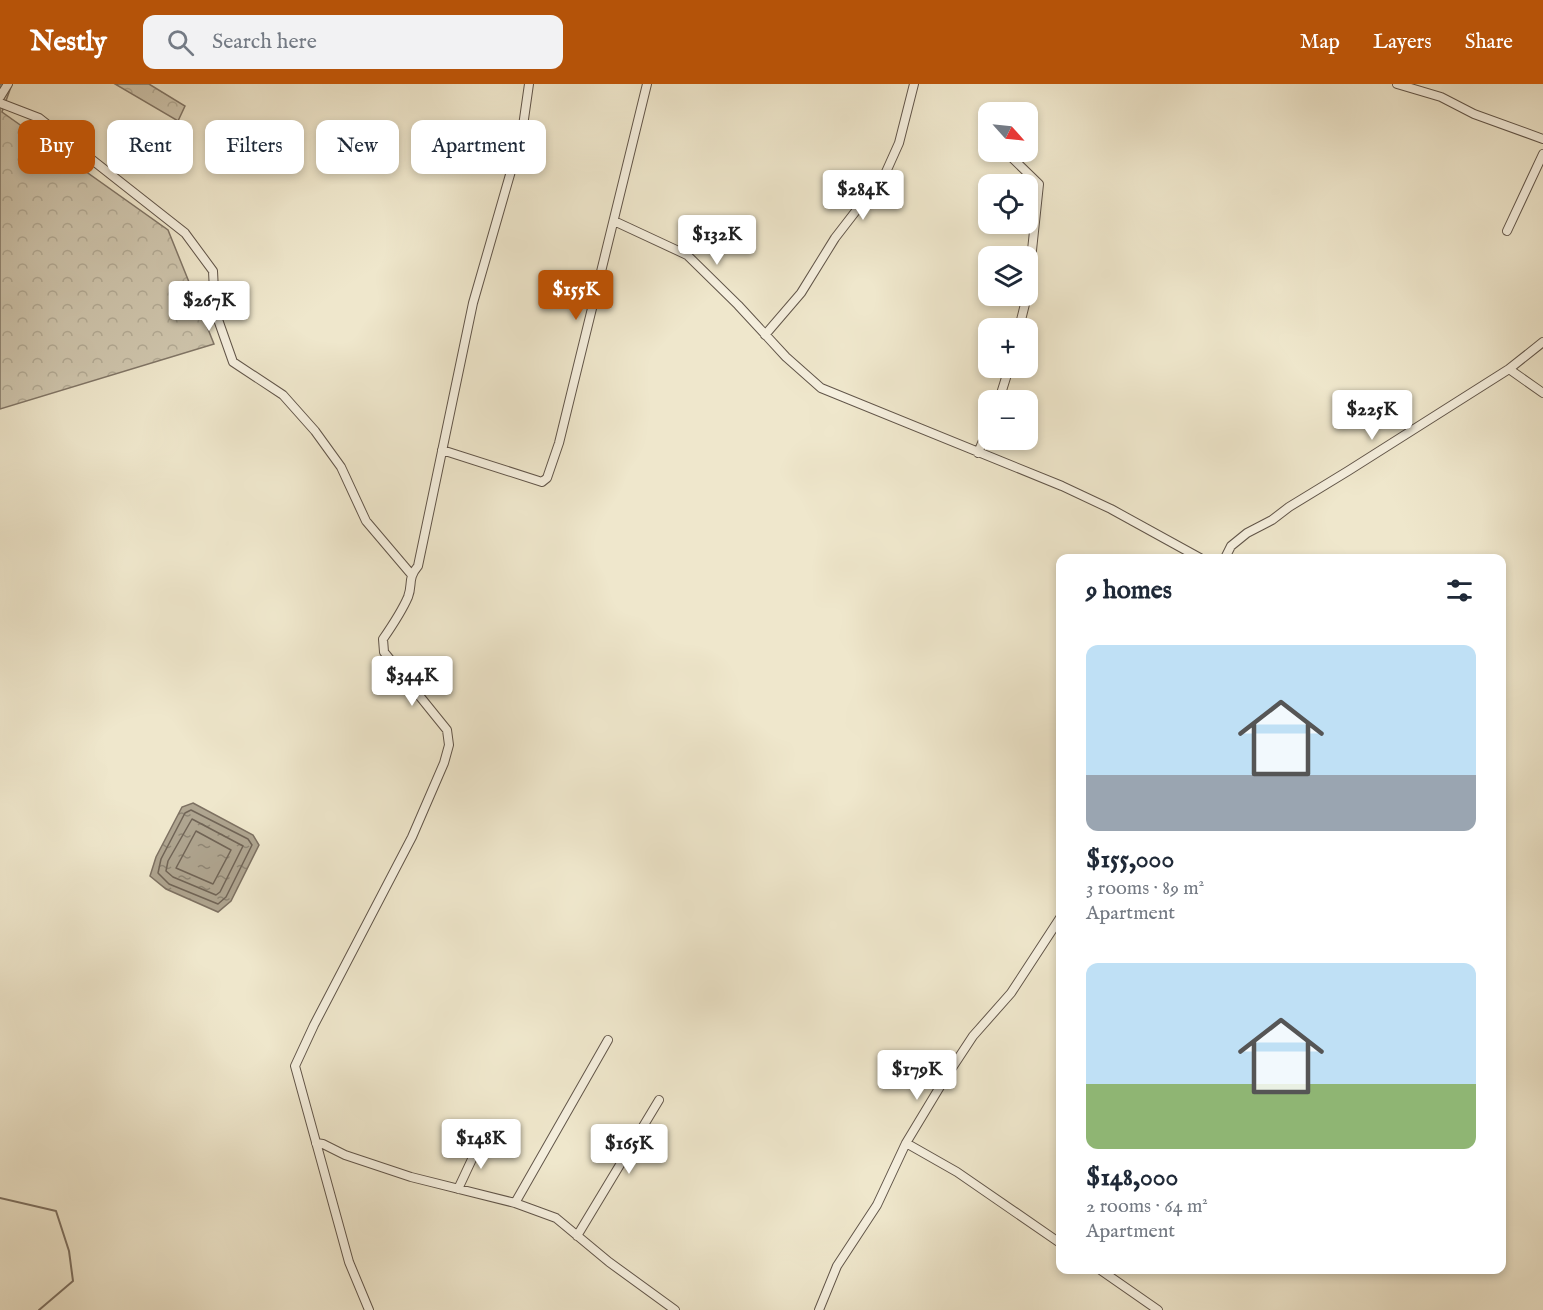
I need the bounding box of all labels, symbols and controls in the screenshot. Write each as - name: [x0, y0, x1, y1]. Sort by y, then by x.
- search box: [143, 15, 563, 69]
- text: Nestly: [30, 25, 107, 60]
- icon: search: [164, 26, 197, 59]
- text: Search here: [212, 28, 317, 56]
- text: Map: [1300, 29, 1340, 56]
- text: Layers: [1373, 29, 1432, 56]
- text: Share: [1465, 29, 1513, 56]
- north arrow: [978, 102, 1038, 162]
- map controls: [978, 102, 1038, 450]
- chip: Buy: [18, 120, 95, 174]
- chip: Rent: [107, 120, 193, 174]
- chip: Filters: [205, 120, 304, 174]
- chip: New: [316, 120, 399, 174]
- chip: Apartment: [411, 120, 546, 174]
- pin: $284K: [821, 170, 905, 221]
- button: locate: [978, 174, 1038, 234]
- text: $284K: [837, 177, 889, 202]
- pin: $132K: [675, 215, 759, 266]
- text: $132K: [692, 222, 742, 247]
- button: layers: [978, 246, 1038, 306]
- pin: $155K: [534, 270, 618, 321]
- text: $155K: [552, 277, 600, 302]
- pin: $267K: [167, 281, 251, 332]
- text: $267K: [183, 288, 235, 313]
- button: +: [978, 318, 1038, 378]
- button: −: [978, 390, 1038, 450]
- pin: $225K: [1330, 390, 1414, 441]
- text: $225K: [1346, 397, 1398, 422]
- text: 9 homes: [1086, 574, 1172, 607]
- icon: filters: [1443, 574, 1476, 607]
- pin: $344K: [370, 656, 454, 707]
- text: $344K: [386, 663, 438, 688]
- icon: home: [1227, 684, 1335, 792]
- text: $155,000: [1086, 843, 1174, 876]
- text: 3 rooms · 89 m²: [1086, 876, 1204, 901]
- text: Apartment: [1086, 901, 1175, 926]
- icon: home: [1227, 1002, 1335, 1110]
- pin: $179K: [875, 1050, 959, 1101]
- text: $179K: [891, 1057, 943, 1082]
- pin: $148K: [439, 1119, 523, 1170]
- pin: $165K: [587, 1124, 671, 1175]
- text: $148K: [456, 1126, 506, 1151]
- text: $165K: [605, 1131, 653, 1156]
- text: $148,000: [1086, 1161, 1178, 1194]
- text: 2 rooms · 64 m²: [1086, 1194, 1208, 1219]
- text: Apartment: [1086, 1219, 1175, 1244]

